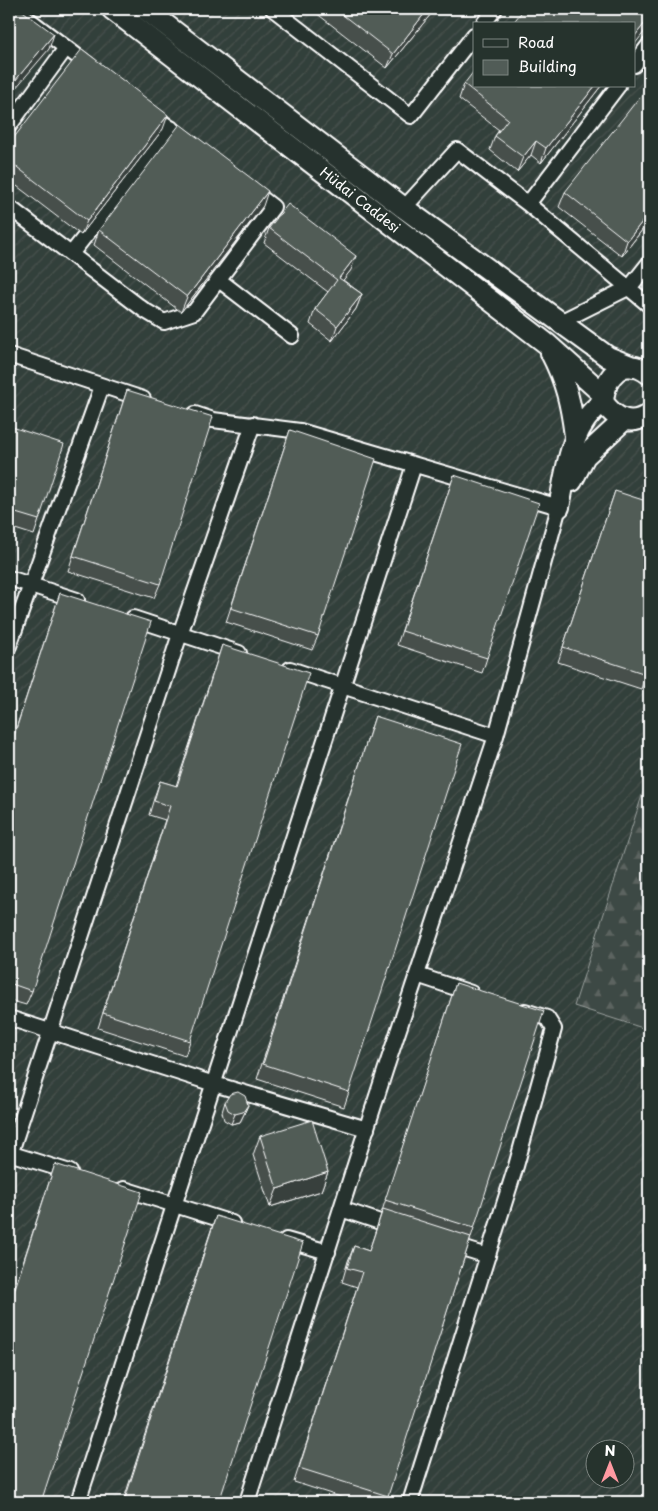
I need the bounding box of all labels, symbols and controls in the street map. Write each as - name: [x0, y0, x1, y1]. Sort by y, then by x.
- legend: [473, 22, 636, 88]
- text: Road: [518, 30, 554, 53]
- text: Building: [518, 54, 577, 77]
- street label: Hüdai Caddesi: [316, 162, 405, 238]
- north arrow: [586, 1438, 636, 1488]
- text: N: [604, 1440, 616, 1461]

